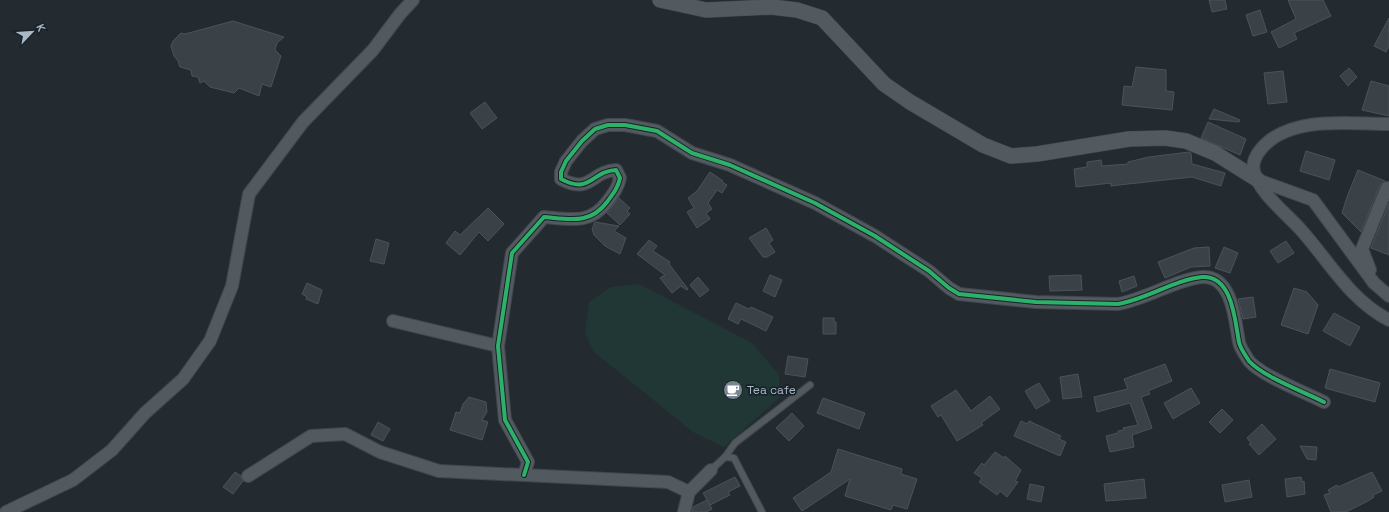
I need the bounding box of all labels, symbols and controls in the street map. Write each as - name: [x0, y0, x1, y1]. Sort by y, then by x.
- north arrow: [12, 12, 52, 52]
- text: K: [33, 22, 49, 34]
- cafe icon: Tea cafe: [722, 379, 744, 401]
- place label: Tea cafe: [747, 382, 796, 398]

